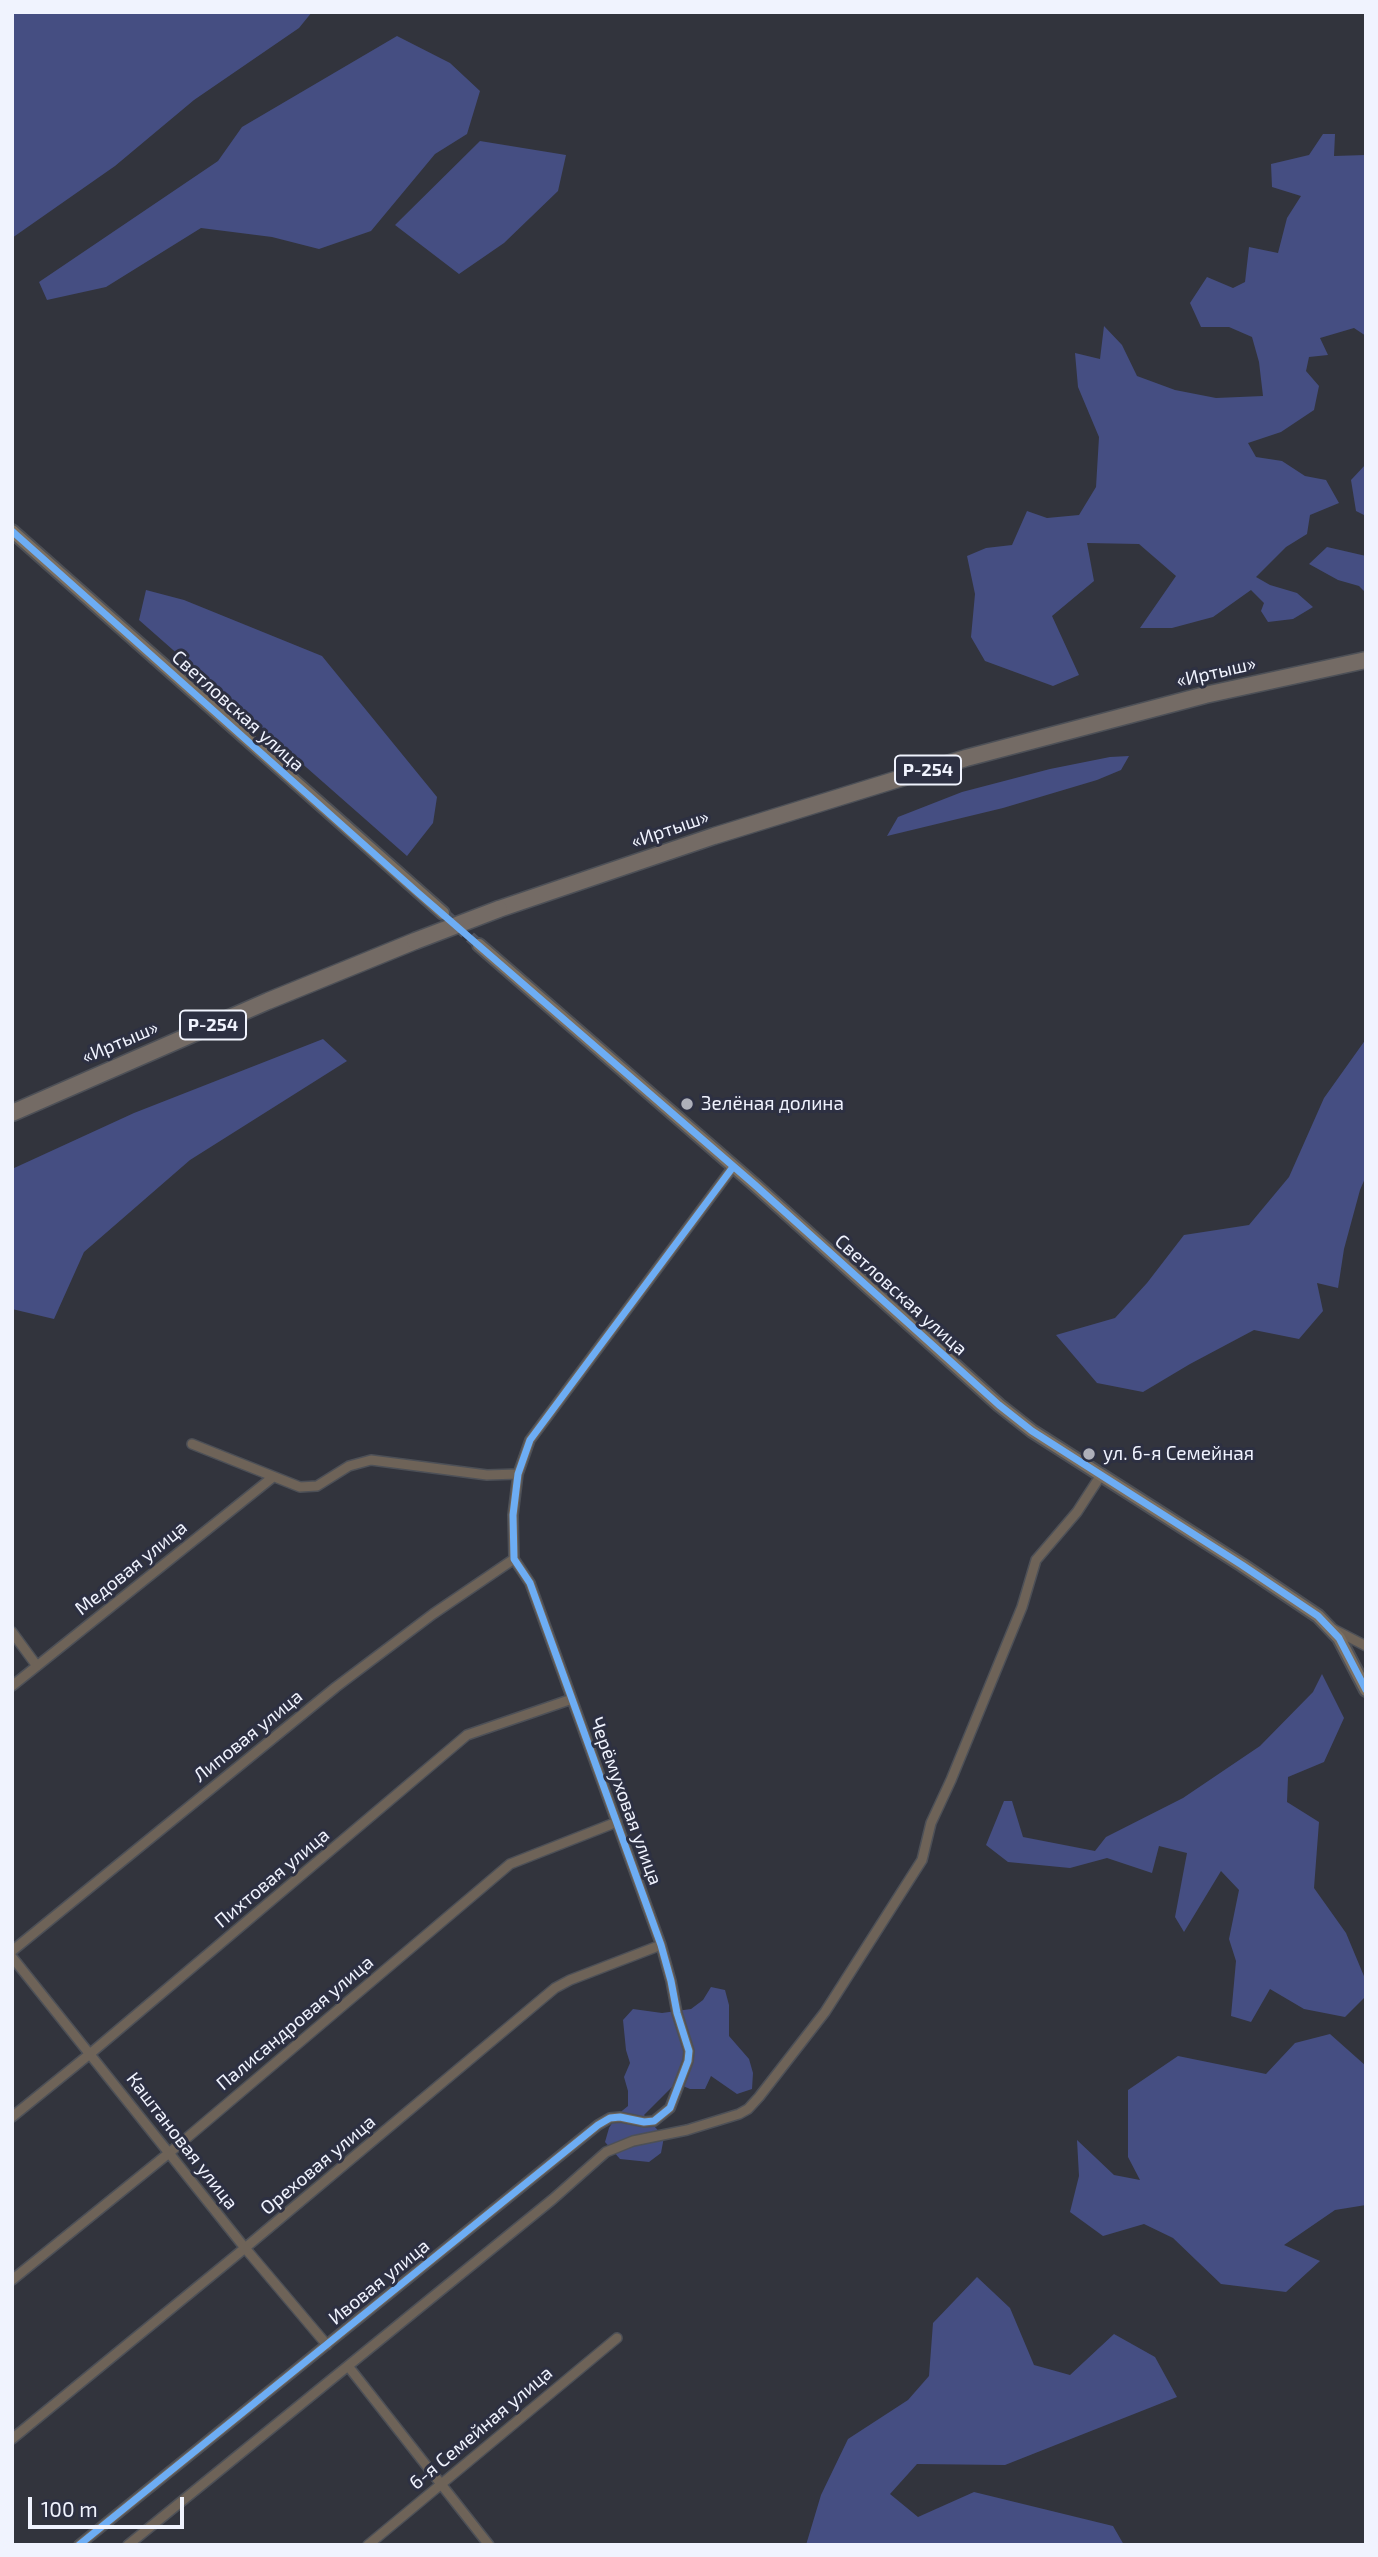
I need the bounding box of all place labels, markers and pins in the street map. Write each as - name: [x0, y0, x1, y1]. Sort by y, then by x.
- place label: Зелёная долина: [701, 1093, 844, 1115]
- marker: Зелёная долина: [679, 1096, 695, 1112]
- place label: ул. 6-я Семейная: [1103, 1443, 1254, 1465]
- marker: ул. 6-я Семейная: [1081, 1446, 1097, 1462]

